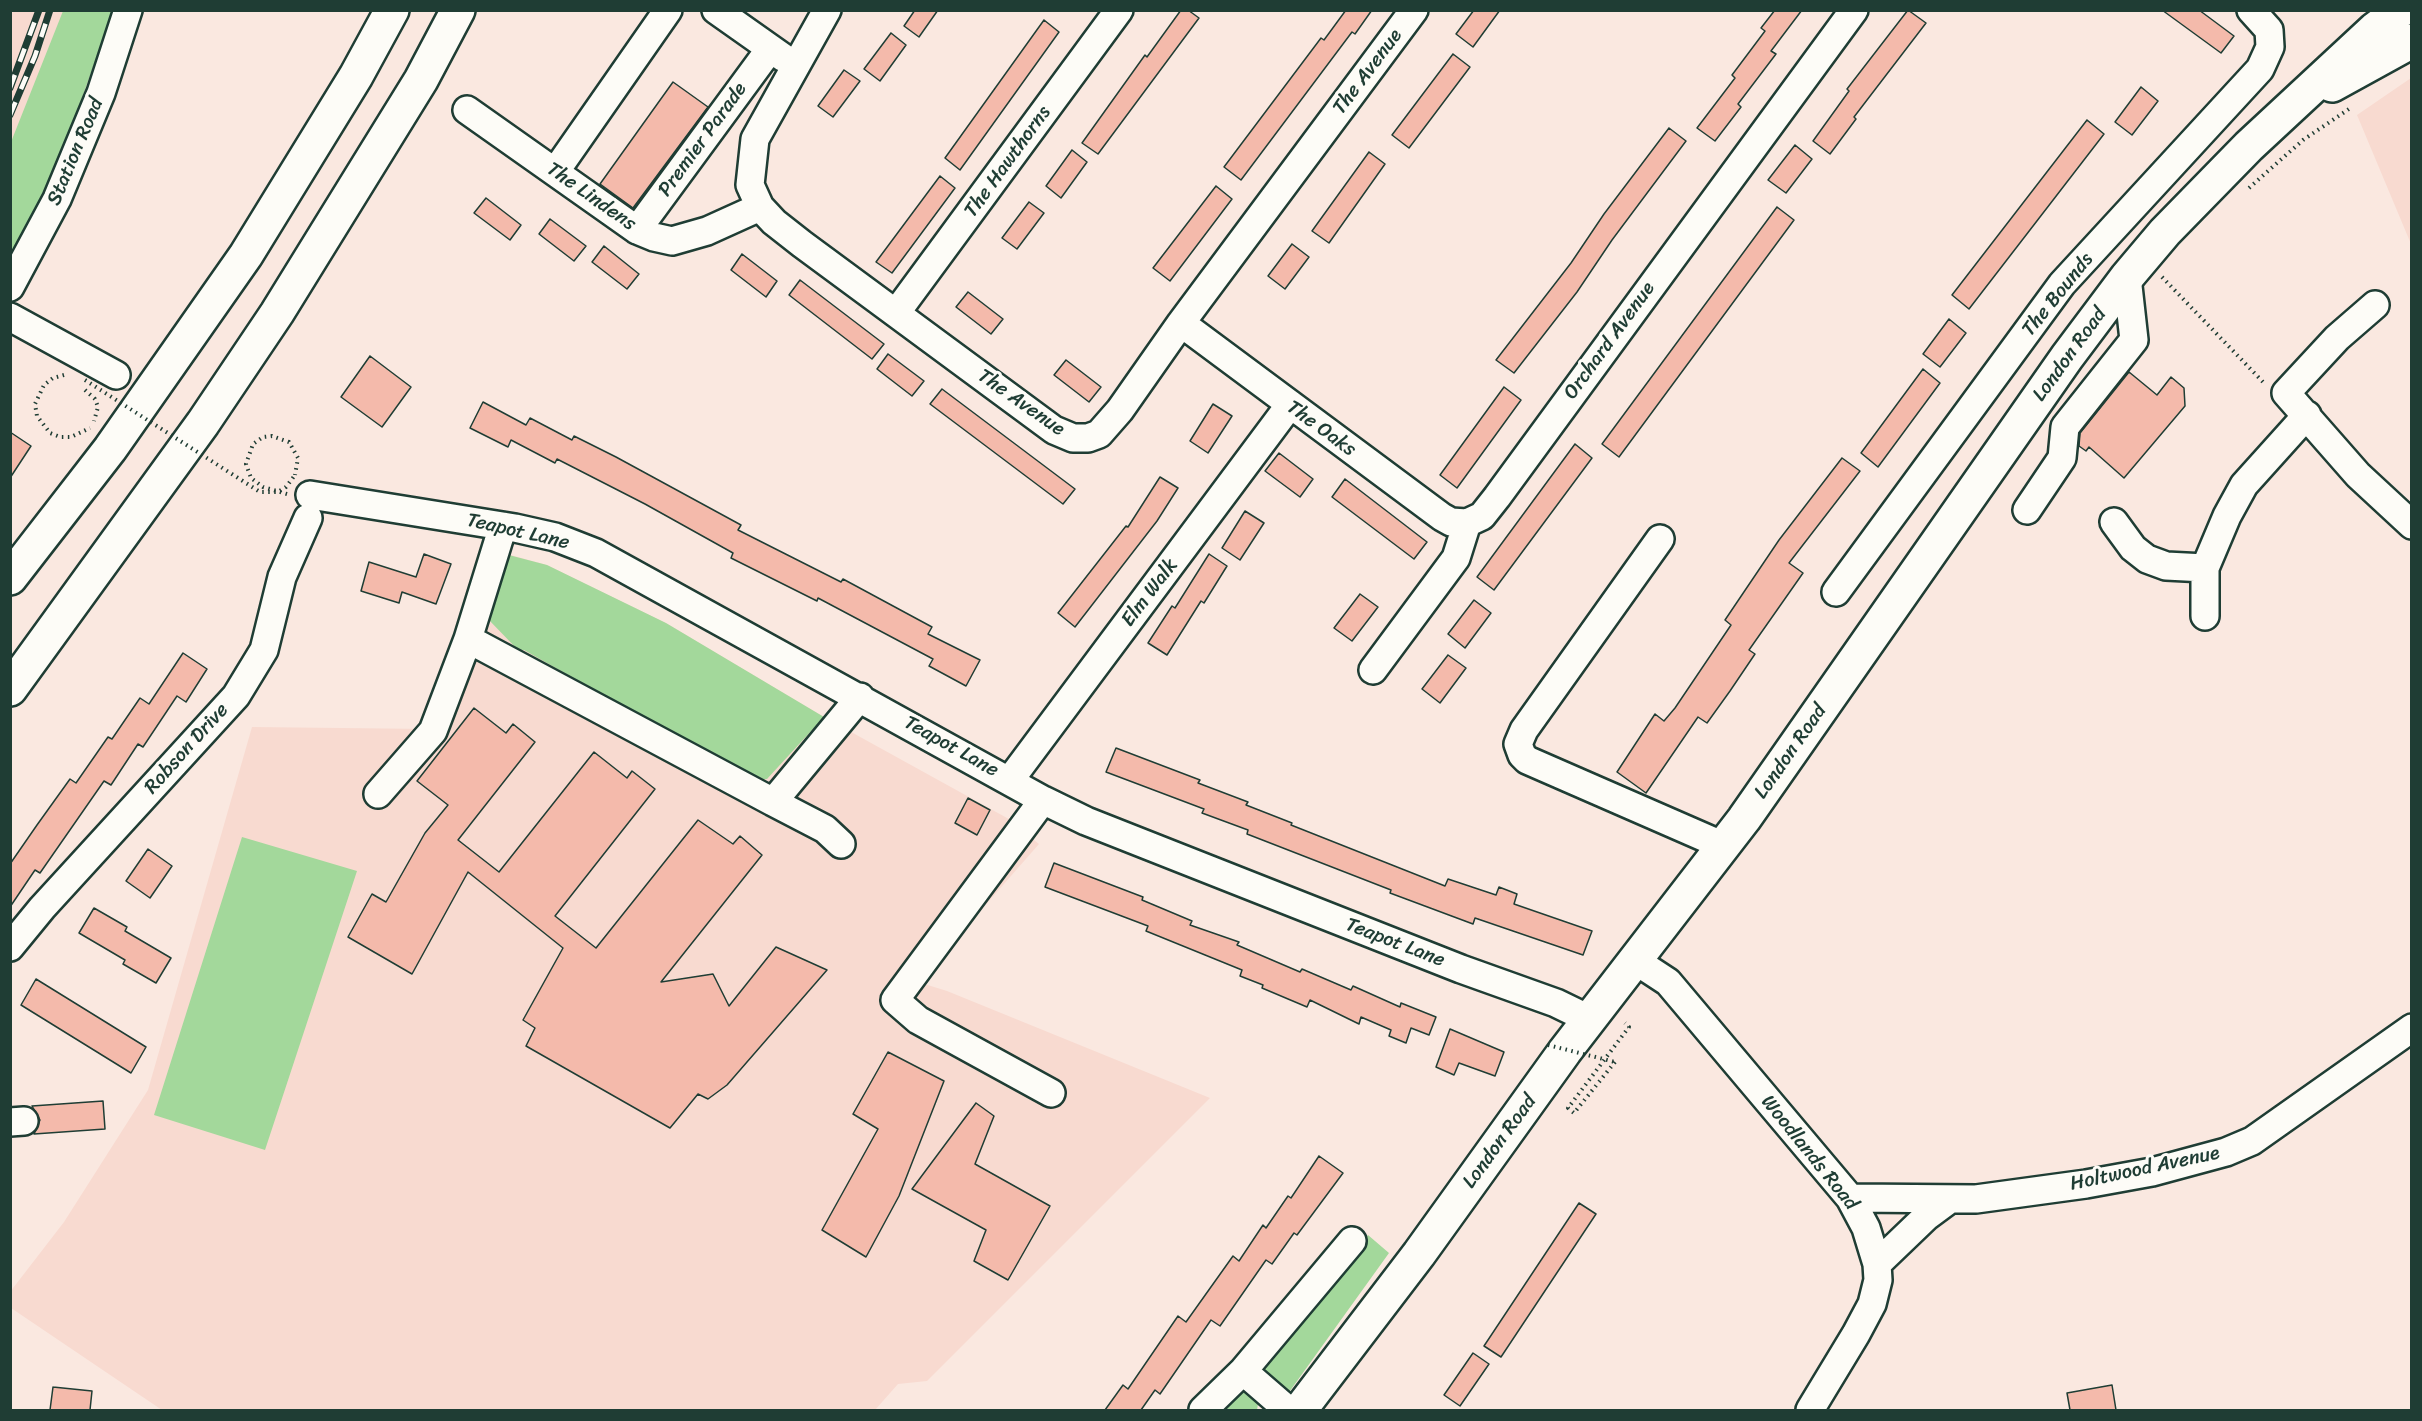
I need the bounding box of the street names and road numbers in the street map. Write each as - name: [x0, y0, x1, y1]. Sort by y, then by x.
- street label: The Avenue: [1328, 24, 1408, 120]
- street label: Premier Parade: [654, 78, 752, 202]
- street label: Station Road: [43, 95, 109, 209]
- street label: The Hawthorns: [960, 102, 1056, 222]
- street label: The Lindens: [542, 157, 640, 237]
- street label: The Bounds: [2017, 249, 2099, 341]
- street label: Orchard Avenue: [1559, 278, 1661, 404]
- street label: London Road: [2028, 304, 2112, 406]
- street label: The Avenue: [973, 364, 1069, 442]
- street label: The Oaks: [1282, 396, 1360, 462]
- street label: Teapot Lane: [464, 509, 572, 555]
- street label: Elm Walk: [1117, 554, 1183, 632]
- street label: Robson Drive: [140, 699, 234, 799]
- street label: London Road: [1750, 700, 1832, 804]
- street label: Teapot Lane: [900, 711, 1002, 783]
- street label: Teapot Lane: [1342, 913, 1448, 973]
- street label: London Road: [1458, 1091, 1542, 1193]
- street label: Woodlands Road: [1755, 1091, 1863, 1215]
- street label: Holtwood Avenue: [2068, 1141, 2222, 1197]

